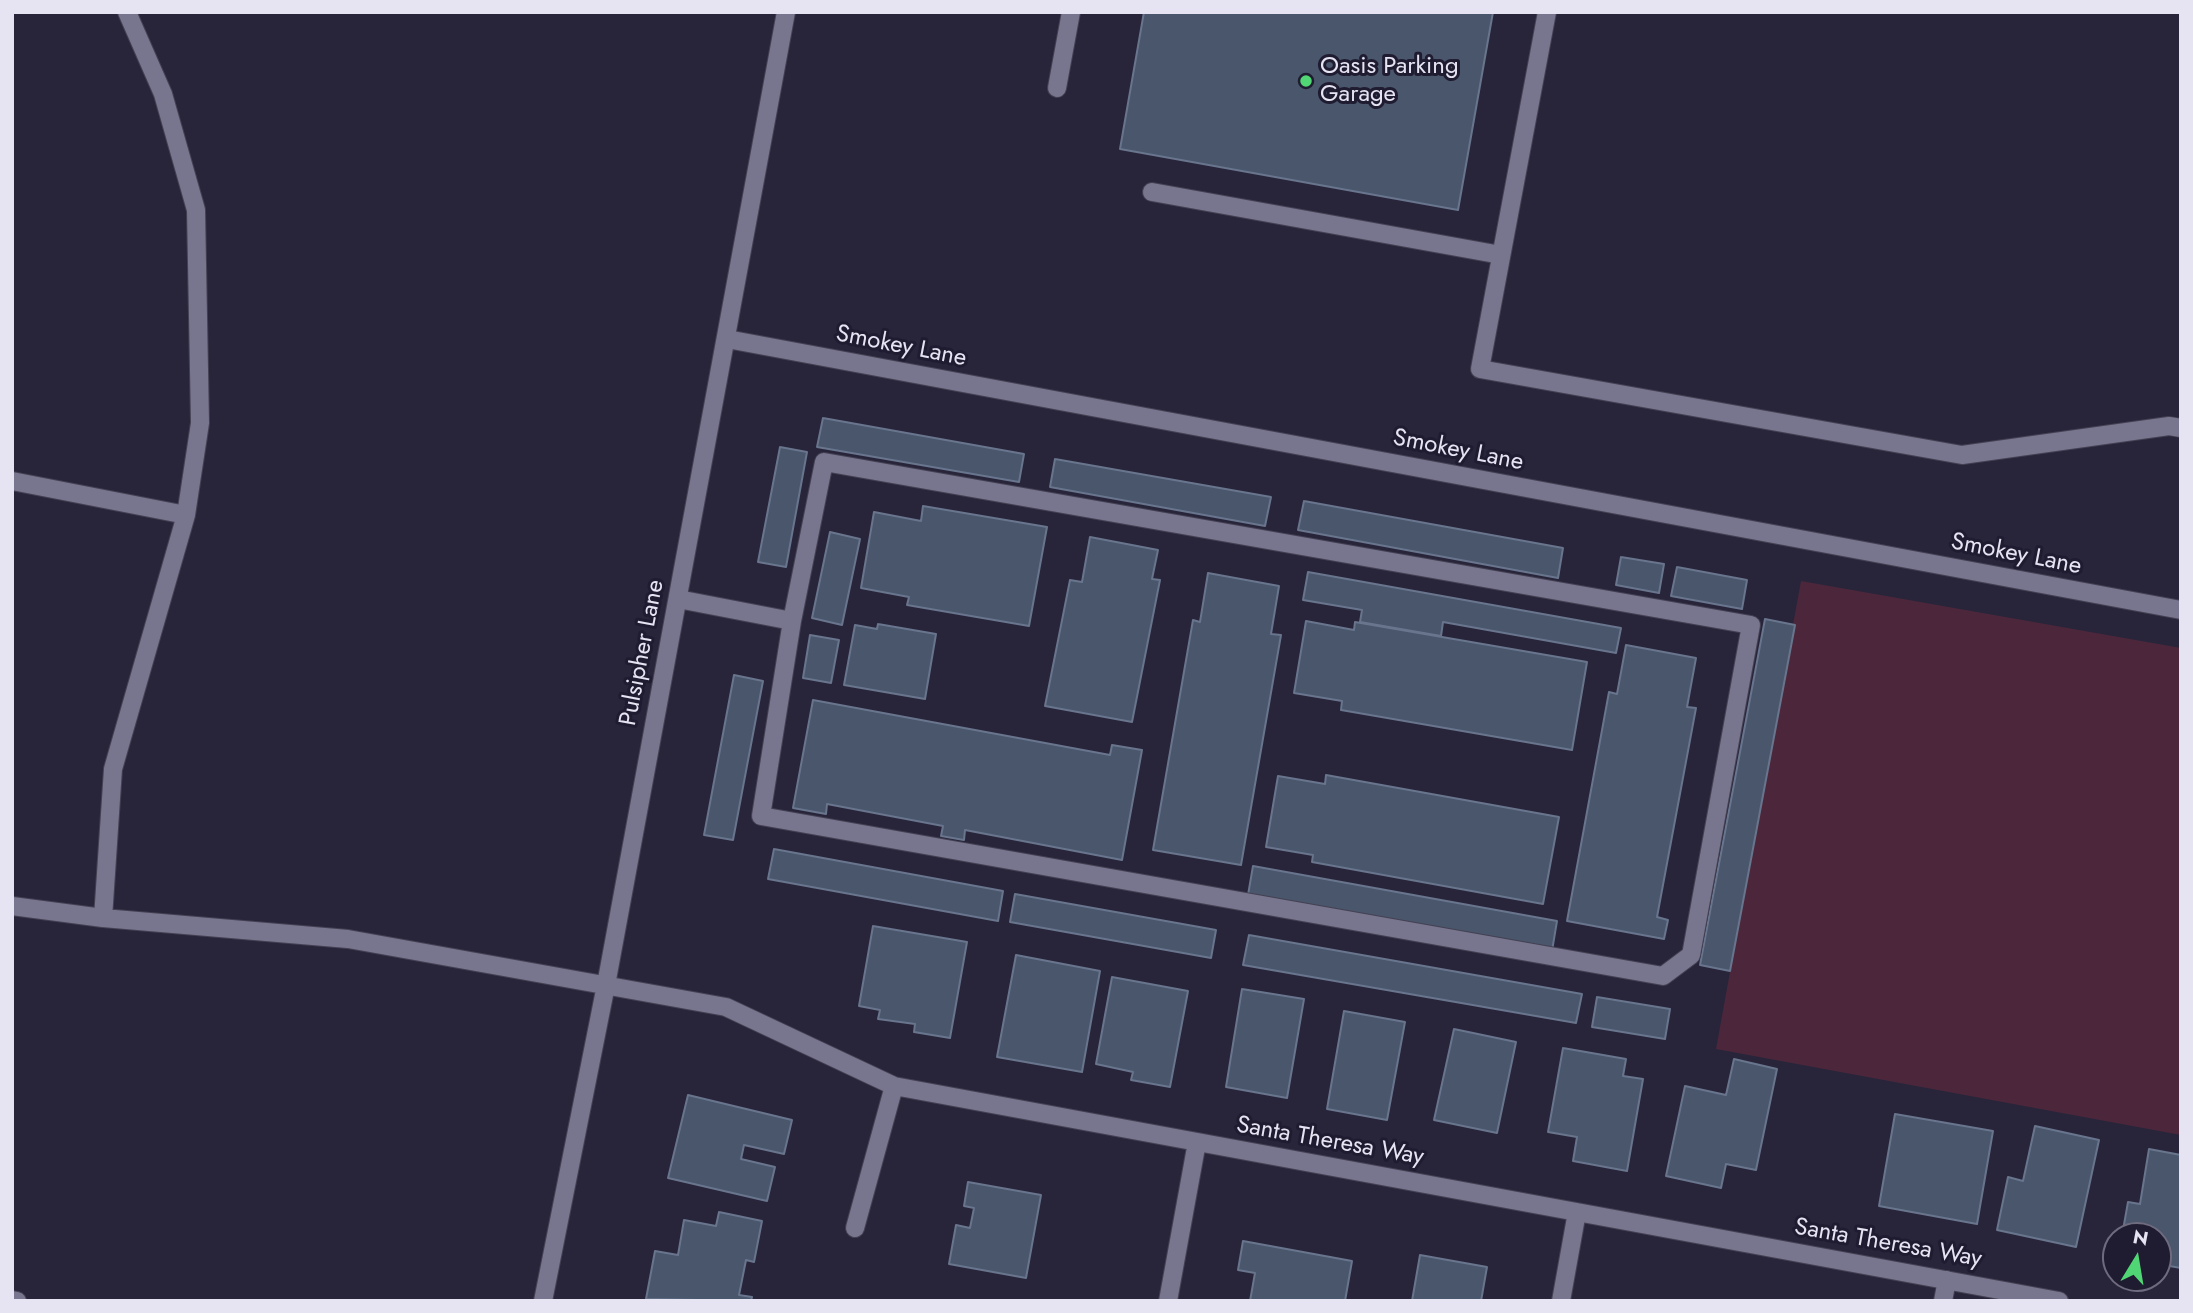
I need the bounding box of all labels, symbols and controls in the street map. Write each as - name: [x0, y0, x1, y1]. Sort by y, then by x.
- place label: Oasis Parking Garage: [1320, 53, 1459, 109]
- marker: Oasis Parking Garage: [1298, 73, 1314, 89]
- street label: Smokey Lane: [833, 320, 969, 374]
- street label: Smokey Lane: [1390, 424, 1526, 478]
- street label: Smokey Lane: [1948, 528, 2084, 582]
- street label: Pulsipher Lane: [615, 578, 671, 728]
- street label: Santa Theresa Way: [1234, 1111, 1426, 1173]
- street label: Santa Theresa Way: [1792, 1213, 1984, 1275]
- north arrow: [2102, 1222, 2172, 1292]
- text: N: [2131, 1223, 2151, 1253]

